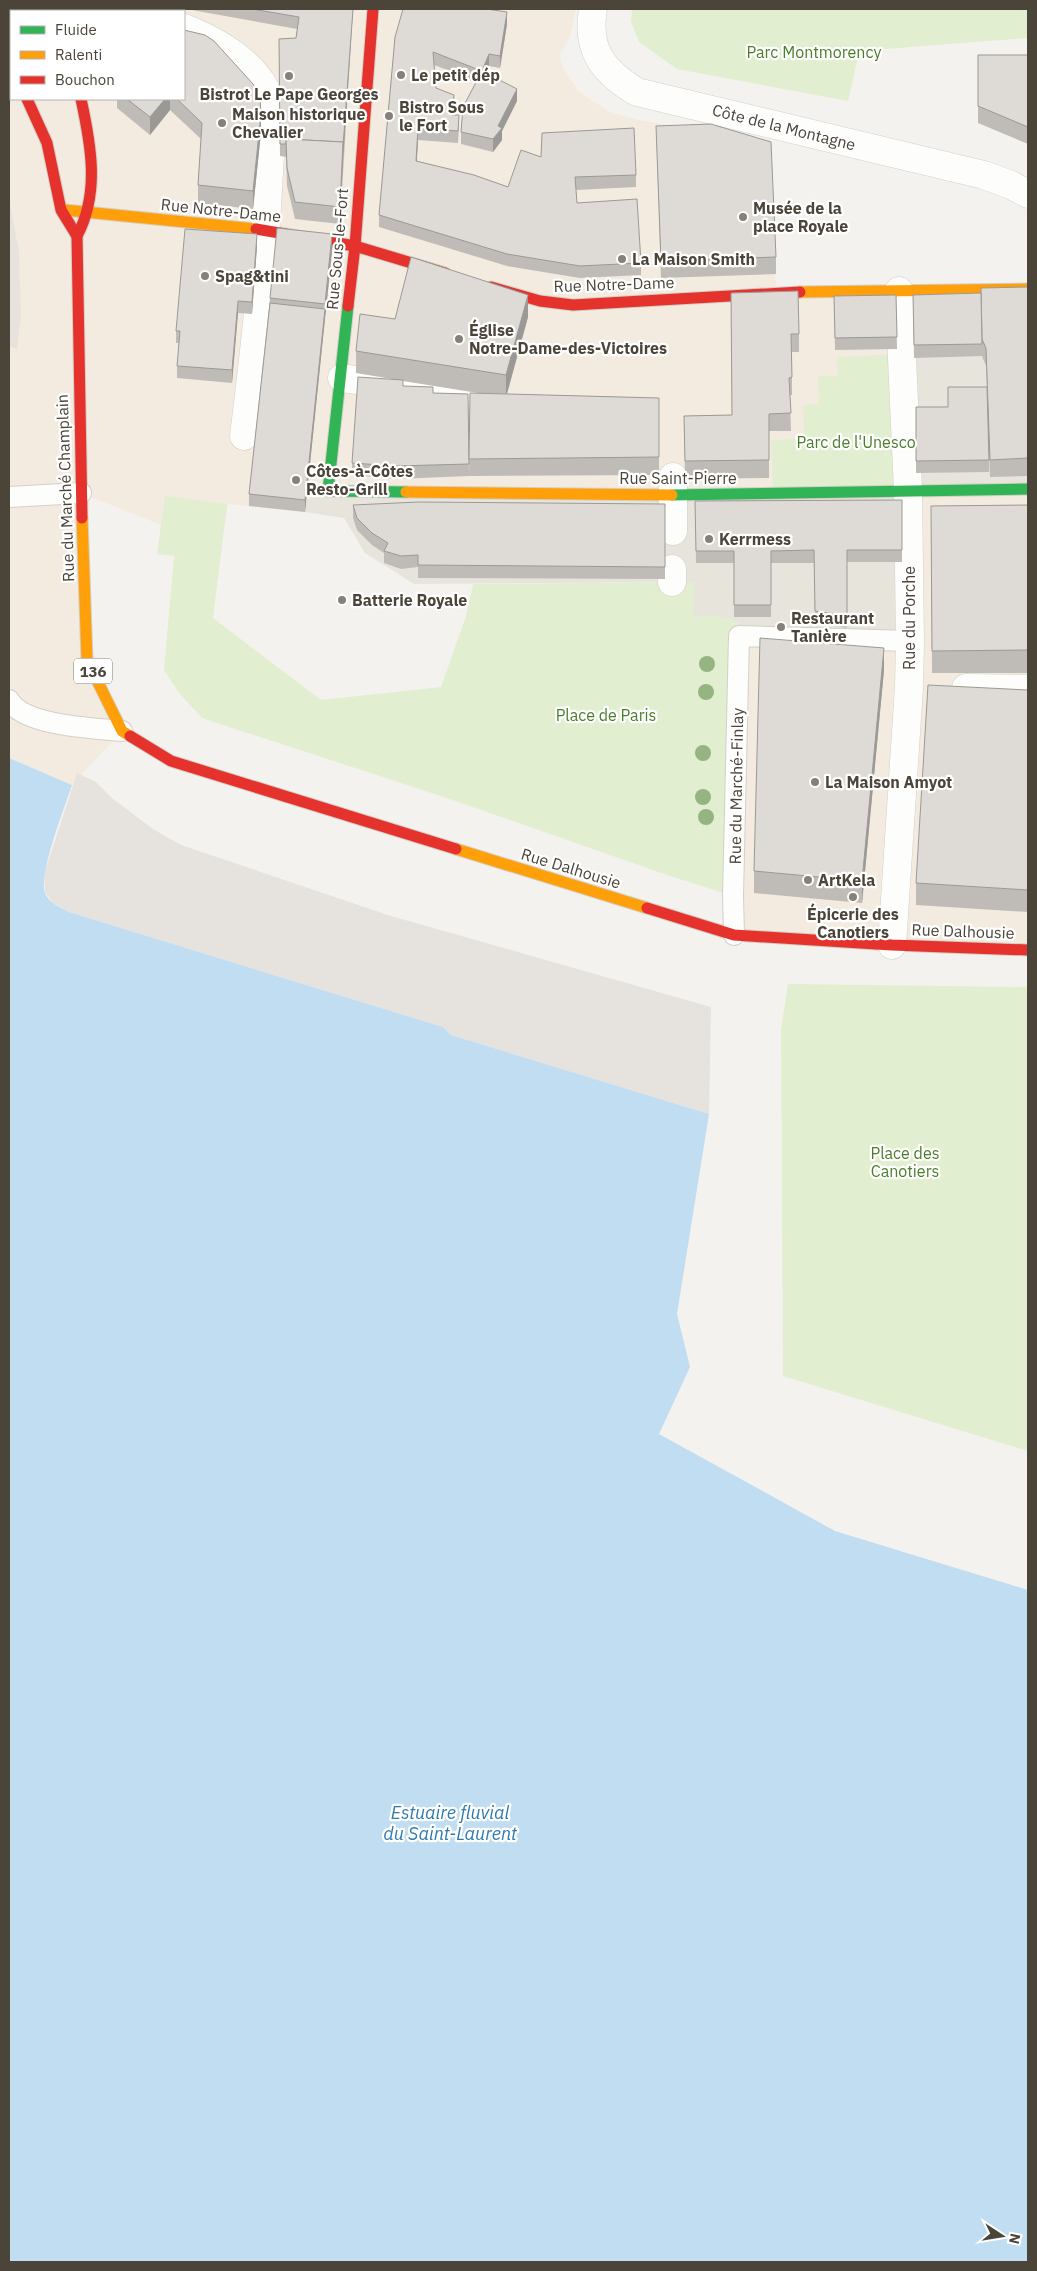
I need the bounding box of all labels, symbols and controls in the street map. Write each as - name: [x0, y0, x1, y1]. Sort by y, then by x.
- legend: [10, 10, 185, 100]
- text: Fluide: [55, 20, 97, 39]
- park label: Parc Montmorency: [747, 42, 882, 62]
- text: Ralenti: [55, 45, 102, 64]
- place label: Le petit dép: [411, 65, 500, 85]
- marker: Le petit dép: [395, 69, 407, 81]
- text: Bouchon: [55, 70, 115, 89]
- marker: Bistrot Le Pape Georges: [283, 70, 295, 82]
- place label: Bistrot Le Pape Georges: [199, 84, 379, 104]
- place label: Bistro Sous le Fort: [399, 97, 484, 135]
- street label: Côte de la Montagne: [710, 100, 858, 155]
- place label: Maison historique Chevalier: [232, 104, 366, 142]
- marker: Bistro Sous le Fort: [383, 110, 395, 122]
- marker: Maison historique Chevalier: [216, 117, 228, 129]
- street label: Rue Sous-le-Fort: [322, 187, 352, 311]
- street label: Rue Notre-Dame: [160, 194, 282, 226]
- place label: Musée de la place Royale: [753, 198, 848, 236]
- marker: Musée de la place Royale: [737, 211, 749, 223]
- place label: La Maison Smith: [632, 249, 755, 269]
- marker: La Maison Smith: [616, 253, 628, 265]
- place label: Spag&tini: [215, 266, 289, 286]
- marker: Spag&tini: [199, 270, 211, 282]
- street label: Rue Notre-Dame: [553, 272, 675, 296]
- place label: Église Notre-Dame-des-Victoires: [469, 319, 667, 358]
- marker: Église Notre-Dame-des-Victoires: [453, 333, 465, 345]
- street label: Rue du Marché Champlain: [52, 394, 78, 582]
- park label: Parc de l'Unesco: [796, 432, 916, 452]
- place label: Côtes-à-Côtes Resto-Grill: [306, 461, 413, 499]
- street label: Rue Saint-Pierre: [619, 468, 737, 488]
- marker: Côtes-à-Côtes Resto-Grill: [290, 474, 302, 486]
- place label: Kerrmess: [719, 529, 791, 549]
- marker: Kerrmess: [703, 533, 715, 545]
- street label: Rue du Porche: [899, 566, 919, 670]
- place label: Batterie Royale: [352, 590, 467, 610]
- marker: Batterie Royale: [336, 594, 348, 606]
- place label: Restaurant Tanière: [791, 608, 874, 646]
- marker: Restaurant Tanière: [775, 621, 787, 633]
- road number: 136: [74, 658, 112, 684]
- park label: Place de Paris: [556, 705, 656, 725]
- street label: Rue du Marché-Finlay: [725, 708, 747, 864]
- place label: La Maison Amyot: [825, 772, 952, 792]
- marker: La Maison Amyot: [809, 776, 821, 788]
- street label: Rue Dalhousie: [519, 843, 623, 893]
- place label: ArtKela: [818, 870, 875, 890]
- marker: ArtKela: [802, 874, 814, 886]
- marker: Épicerie des Canotiers: [847, 891, 859, 903]
- place label: Épicerie des Canotiers: [807, 903, 899, 942]
- street label: Rue Dalhousie: [911, 919, 1015, 943]
- park label: Place des Canotiers: [871, 1143, 939, 1181]
- water label: Estuaire fluvial du Saint-Laurent: [383, 1801, 518, 1845]
- north arrow: [977, 2211, 1027, 2261]
- text: N: [1005, 2232, 1025, 2246]

